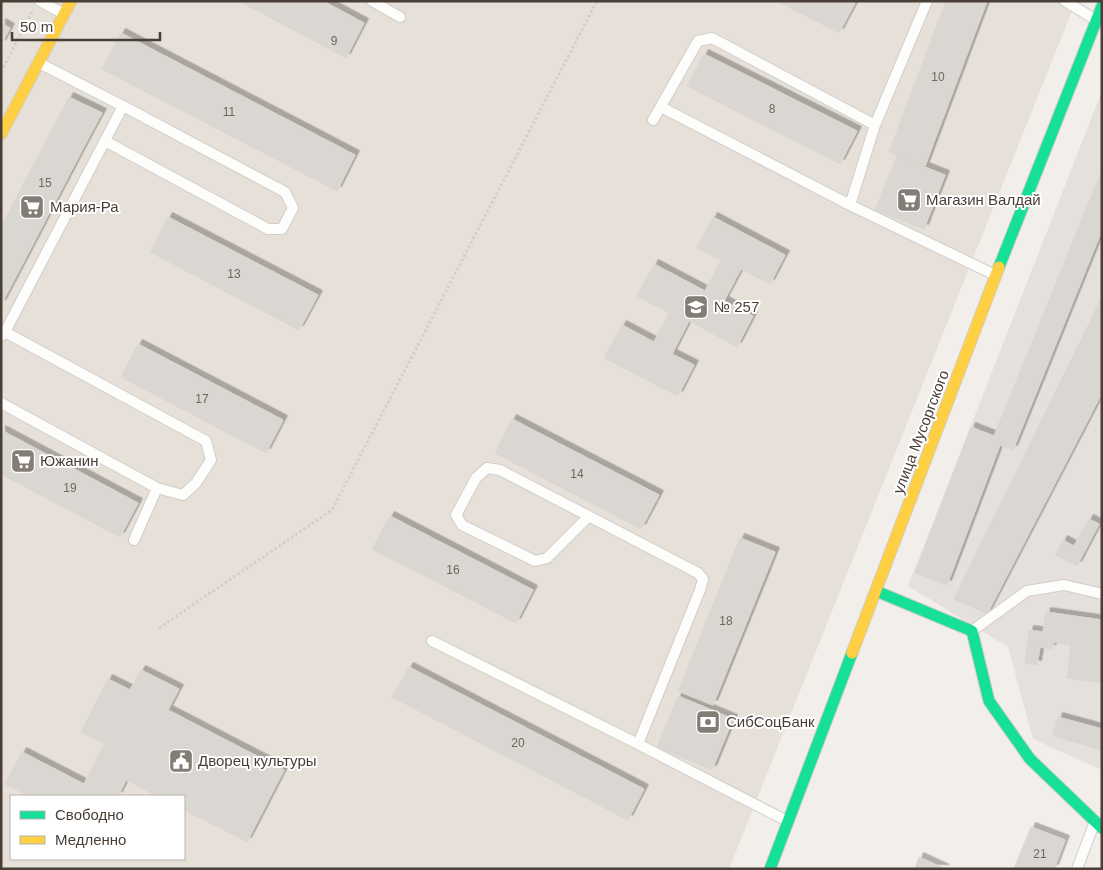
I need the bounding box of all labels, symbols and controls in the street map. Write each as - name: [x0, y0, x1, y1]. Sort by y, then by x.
- scale bar: [12, 10, 160, 42]
- text: 50 m: [20, 18, 53, 35]
- house number: 9: [331, 34, 338, 48]
- house number: 10: [931, 70, 945, 84]
- house number: 8: [769, 102, 776, 116]
- house number: 11: [223, 105, 236, 119]
- house number: 15: [38, 176, 52, 190]
- supermarket icon: Магазин Валдай: [896, 187, 922, 213]
- place label: Магазин Валдай: [926, 191, 1041, 208]
- supermarket icon: Мария-Ра: [19, 194, 45, 220]
- place label: Мария-Ра: [50, 198, 119, 215]
- house number: 13: [227, 267, 241, 281]
- school or university icon: № 257: [683, 294, 709, 320]
- place label: № 257: [714, 298, 759, 315]
- street label: улица Мусоргского: [889, 368, 952, 496]
- house number: 17: [195, 392, 209, 406]
- supermarket icon: Южанин: [10, 448, 36, 474]
- place label: Южанин: [40, 452, 98, 469]
- house number: 14: [570, 467, 584, 481]
- house number: 19: [63, 481, 77, 495]
- house number: 16: [446, 563, 460, 577]
- house number: 18: [719, 614, 733, 628]
- bank icon: СибСоцБанк: [695, 709, 721, 735]
- place label: СибСоцБанк: [726, 713, 815, 730]
- house number: 20: [511, 736, 525, 750]
- public building icon: Дворец культуры: [168, 748, 194, 774]
- place label: Дворец культуры: [198, 752, 317, 769]
- legend: [10, 795, 185, 860]
- text: Свободно: [55, 806, 124, 823]
- text: Медленно: [55, 831, 126, 848]
- house number: 21: [1033, 847, 1047, 861]

